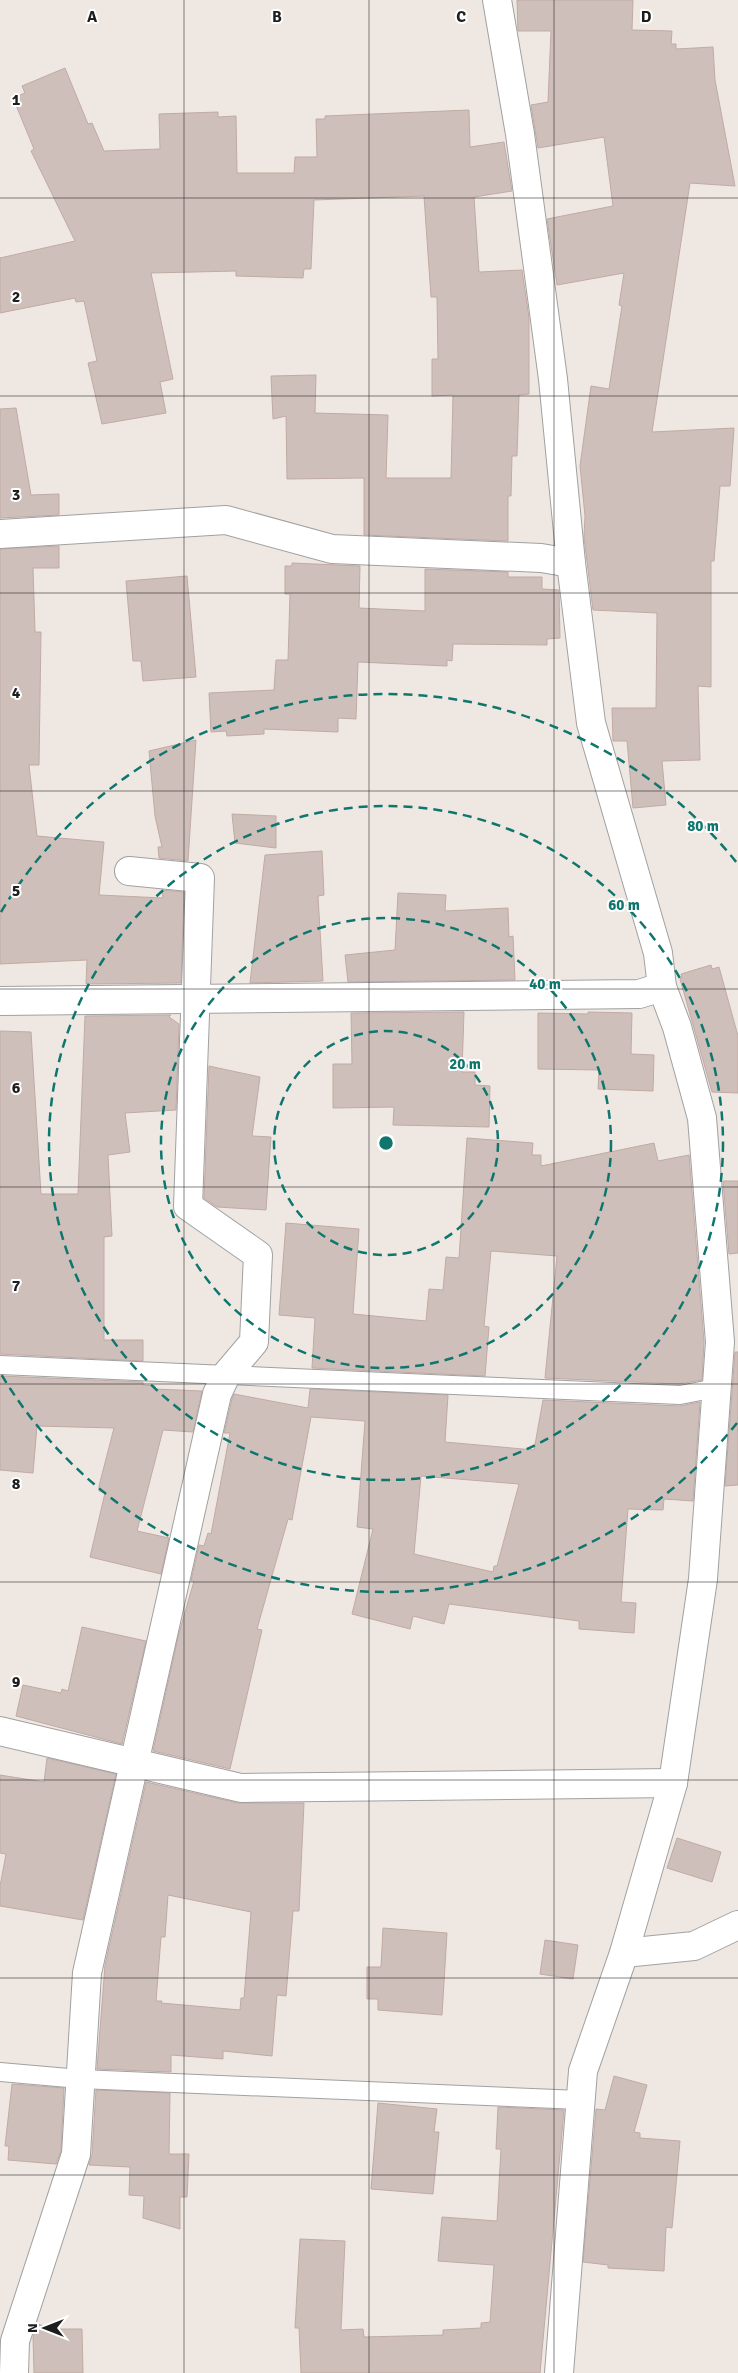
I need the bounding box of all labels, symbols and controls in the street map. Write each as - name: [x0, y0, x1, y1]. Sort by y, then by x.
- text: A: [87, 7, 98, 27]
- text: B: [272, 7, 282, 27]
- text: C: [456, 7, 466, 27]
- text: D: [641, 7, 652, 27]
- text: 1: [12, 90, 21, 110]
- text: 2: [12, 287, 20, 307]
- text: 3: [12, 485, 20, 505]
- text: 4: [12, 683, 21, 703]
- text: 80 m: [687, 817, 719, 835]
- text: 5: [12, 881, 20, 901]
- text: 60 m: [608, 896, 640, 914]
- text: 40 m: [529, 975, 561, 993]
- text: 20 m: [449, 1055, 481, 1073]
- text: 6: [12, 1078, 21, 1098]
- centre of rings: [377, 1134, 395, 1152]
- text: 7: [12, 1276, 21, 1296]
- text: 8: [12, 1474, 21, 1494]
- text: 9: [12, 1672, 21, 1692]
- north arrow: [20, 2303, 70, 2353]
- text: N: [24, 2323, 41, 2333]

